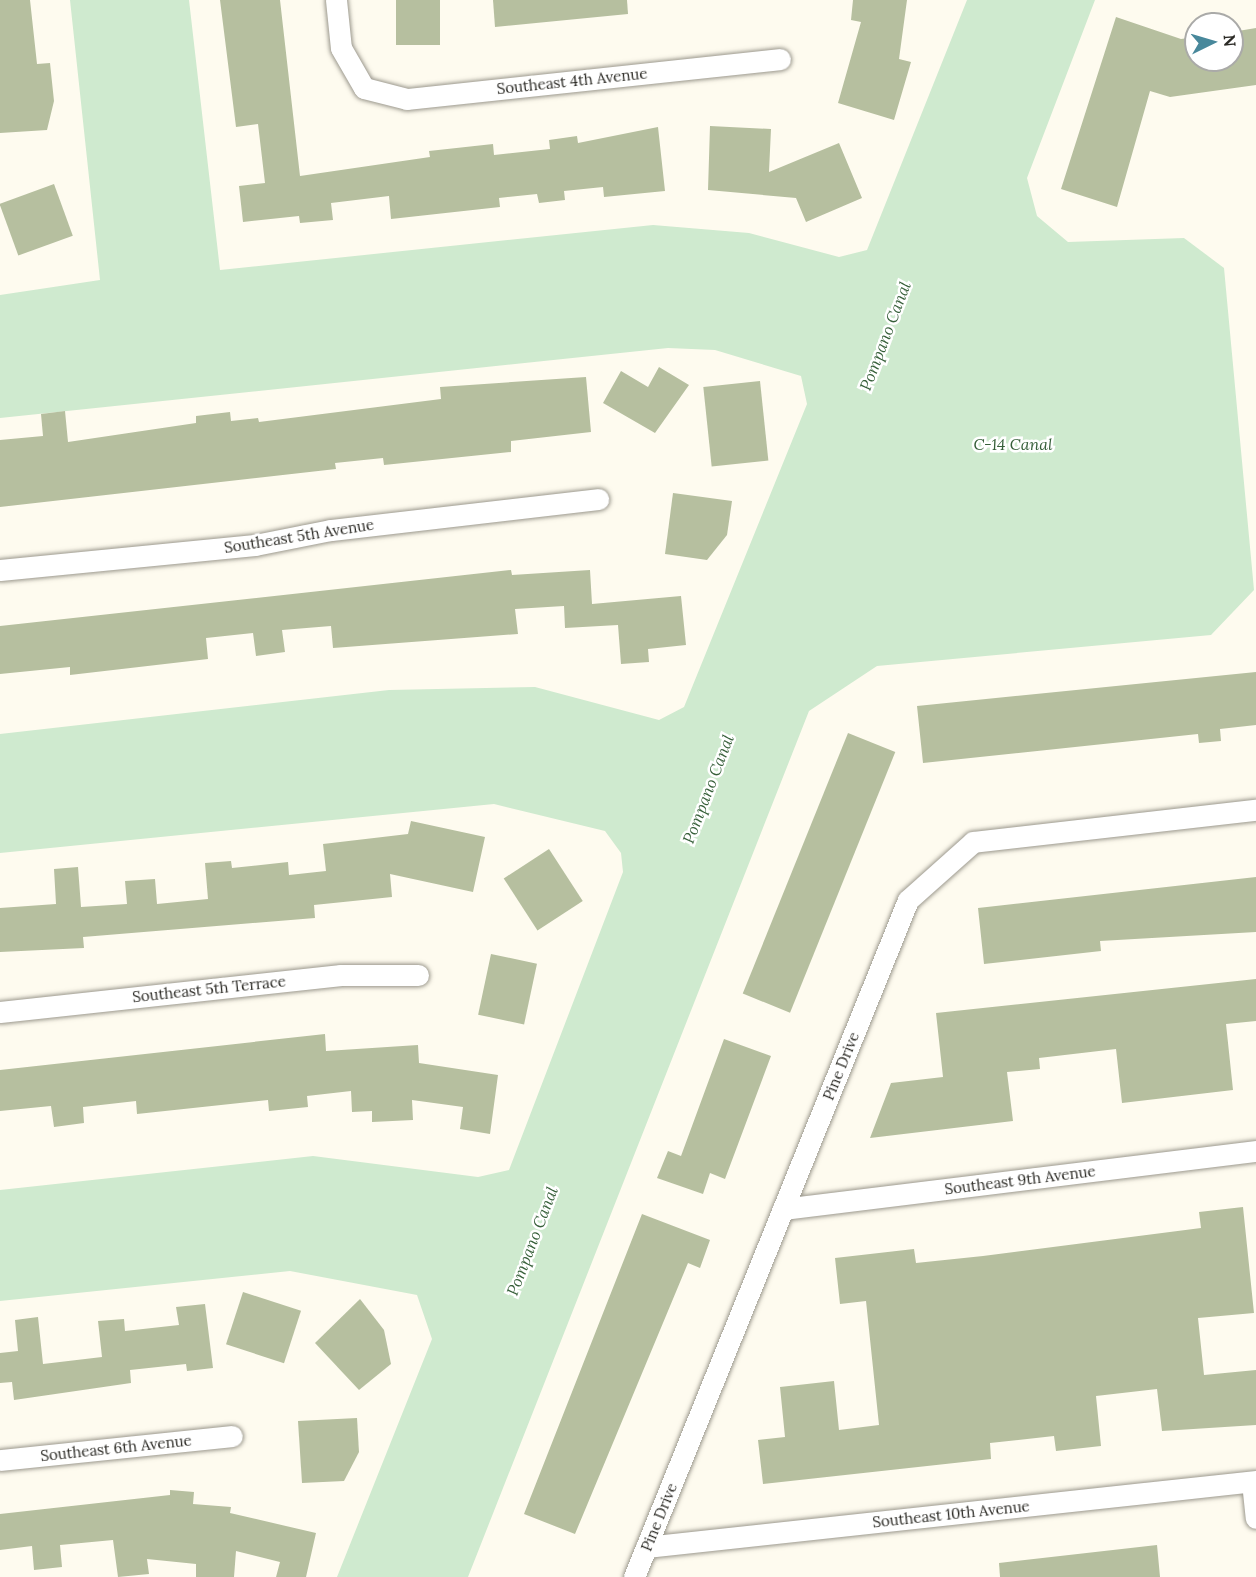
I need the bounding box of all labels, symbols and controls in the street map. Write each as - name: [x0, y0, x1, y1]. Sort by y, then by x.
- north arrow: [1184, 12, 1244, 72]
- text: N: [1219, 34, 1240, 48]
- street label: Southeast 4th Avenue: [496, 64, 648, 98]
- water label: Pompano Canal: [855, 279, 915, 393]
- water label: C-14 Canal: [973, 434, 1053, 454]
- street label: Southeast 5th Avenue: [223, 515, 375, 557]
- water label: Pompano Canal: [678, 732, 738, 846]
- street label: Southeast 5th Terrace: [131, 972, 287, 1006]
- street label: Pine Drive: [819, 1029, 863, 1103]
- street label: Southeast 9th Avenue: [944, 1162, 1096, 1198]
- water label: Pompano Canal: [502, 1184, 562, 1298]
- street label: Southeast 6th Avenue: [40, 1431, 192, 1465]
- street label: Pine Drive: [637, 1480, 681, 1554]
- street label: Southeast 10th Avenue: [872, 1497, 1030, 1531]

